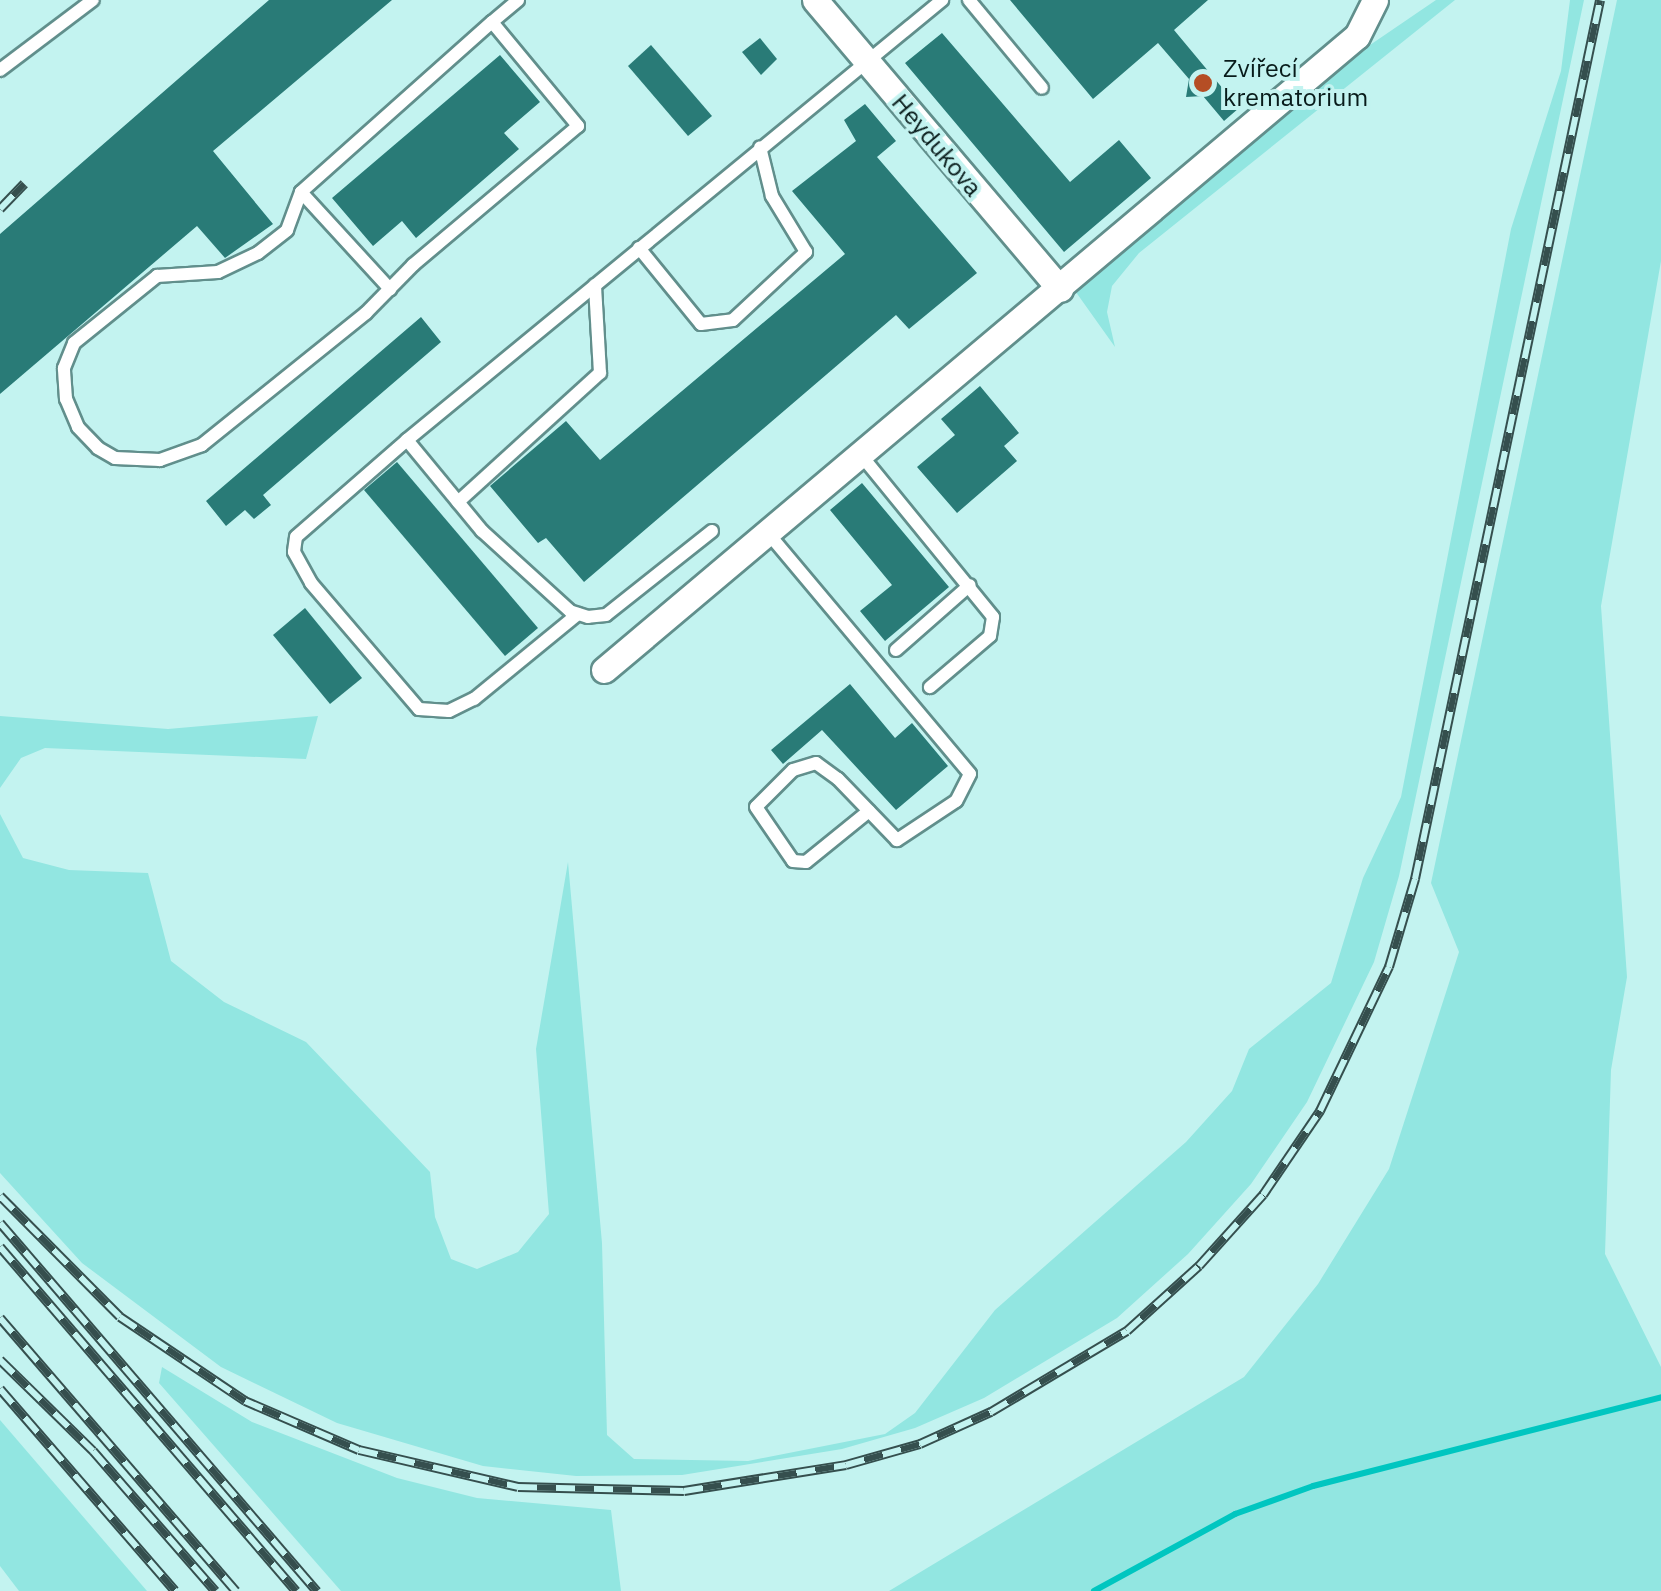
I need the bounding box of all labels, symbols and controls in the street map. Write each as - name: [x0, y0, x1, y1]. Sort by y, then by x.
- place label: Zvířecí krematorium: [1223, 54, 1368, 113]
- marker: Zvířecí krematorium: [1192, 72, 1214, 94]
- street label: Heydukova: [886, 88, 988, 202]

